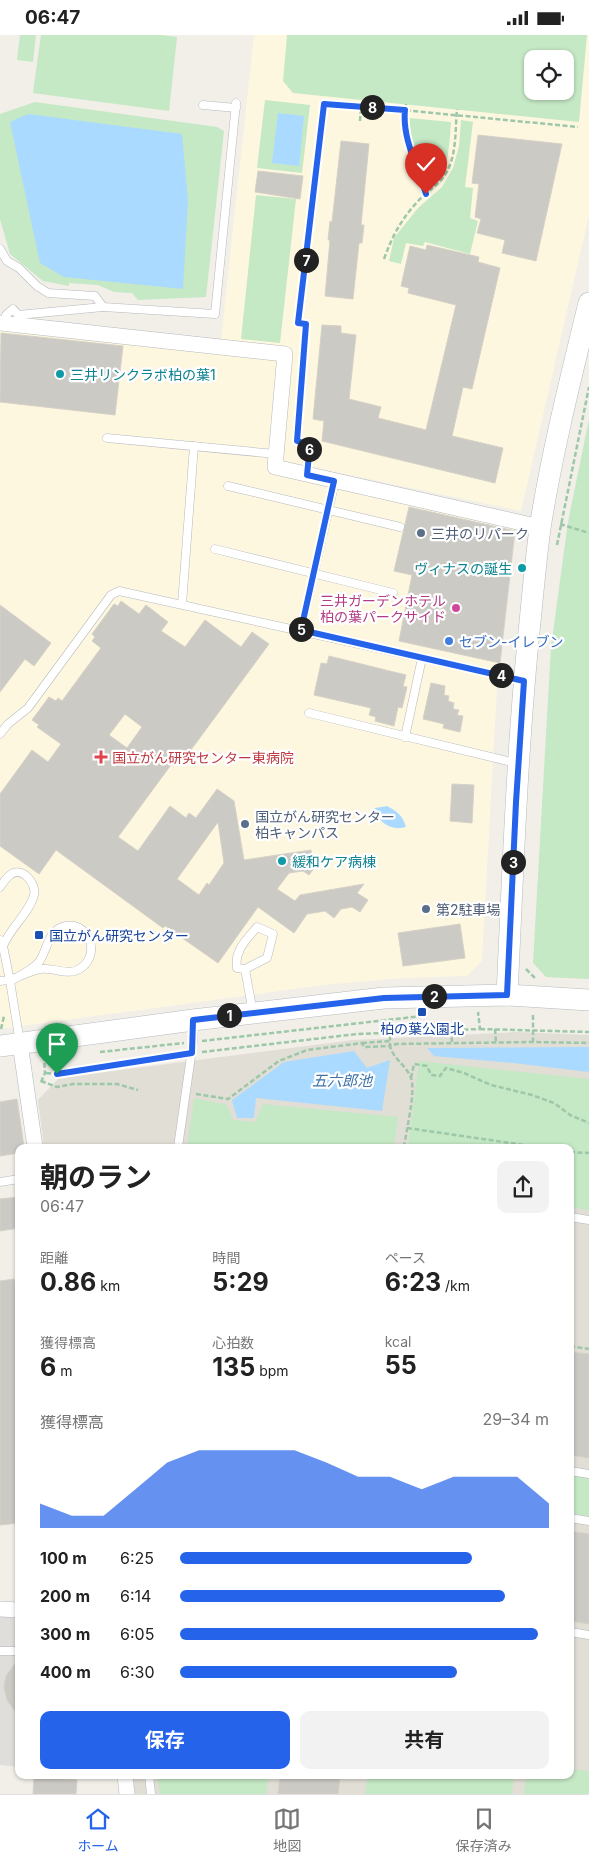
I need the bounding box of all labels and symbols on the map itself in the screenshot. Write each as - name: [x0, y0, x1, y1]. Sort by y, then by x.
- pin: 8: [360, 95, 384, 119]
- pin: [405, 143, 447, 194]
- pin: 7: [294, 247, 318, 273]
- place label: 三井リンクラボ柏の葉1: [70, 366, 216, 383]
- marker: 三井リンクラボ柏の葉1: [54, 368, 66, 380]
- pin: 6: [296, 437, 322, 461]
- place label: 三井のリパーク: [431, 525, 529, 542]
- marker: 三井のリパーク: [415, 527, 427, 539]
- place label: ヴィナスの誕生: [414, 560, 512, 577]
- marker: ヴィナスの誕生: [516, 562, 528, 574]
- place label: 三井ガーデンホテル 柏の葉パークサイド: [320, 592, 446, 625]
- marker: 三井ガーデンホテル 柏の葉パークサイド: [450, 602, 462, 614]
- pin: 5: [288, 617, 314, 641]
- place label: セブン-イレブン: [459, 633, 563, 650]
- marker: セブン-イレブン: [443, 635, 455, 647]
- pin: 4: [488, 663, 514, 687]
- place label: 国立がん研究センター東病院: [112, 749, 294, 766]
- marker: 国立がん研究センター東病院: [94, 750, 108, 764]
- place label: 国立がん研究センター 柏キャンパス: [255, 808, 395, 841]
- marker: 国立がん研究センター 柏キャンパス: [239, 818, 251, 830]
- pin: 3: [500, 849, 526, 875]
- place label: 緩和ケア病棟: [292, 853, 376, 870]
- marker: 緩和ケア病棟: [276, 855, 288, 867]
- place label: 第2駐車場: [436, 901, 501, 918]
- marker: 第2駐車場: [420, 903, 432, 915]
- place label: 国立がん研究センター: [49, 927, 189, 944]
- marker: 国立がん研究センター: [33, 929, 45, 941]
- pin: 2: [422, 983, 446, 1009]
- pin: 1: [216, 1003, 242, 1027]
- marker: 柏の葉公園北: [416, 1006, 428, 1018]
- place label: 柏の葉公園北: [380, 1020, 464, 1037]
- pin: [36, 1023, 78, 1074]
- water label: 五六郎池: [312, 1071, 374, 1090]

